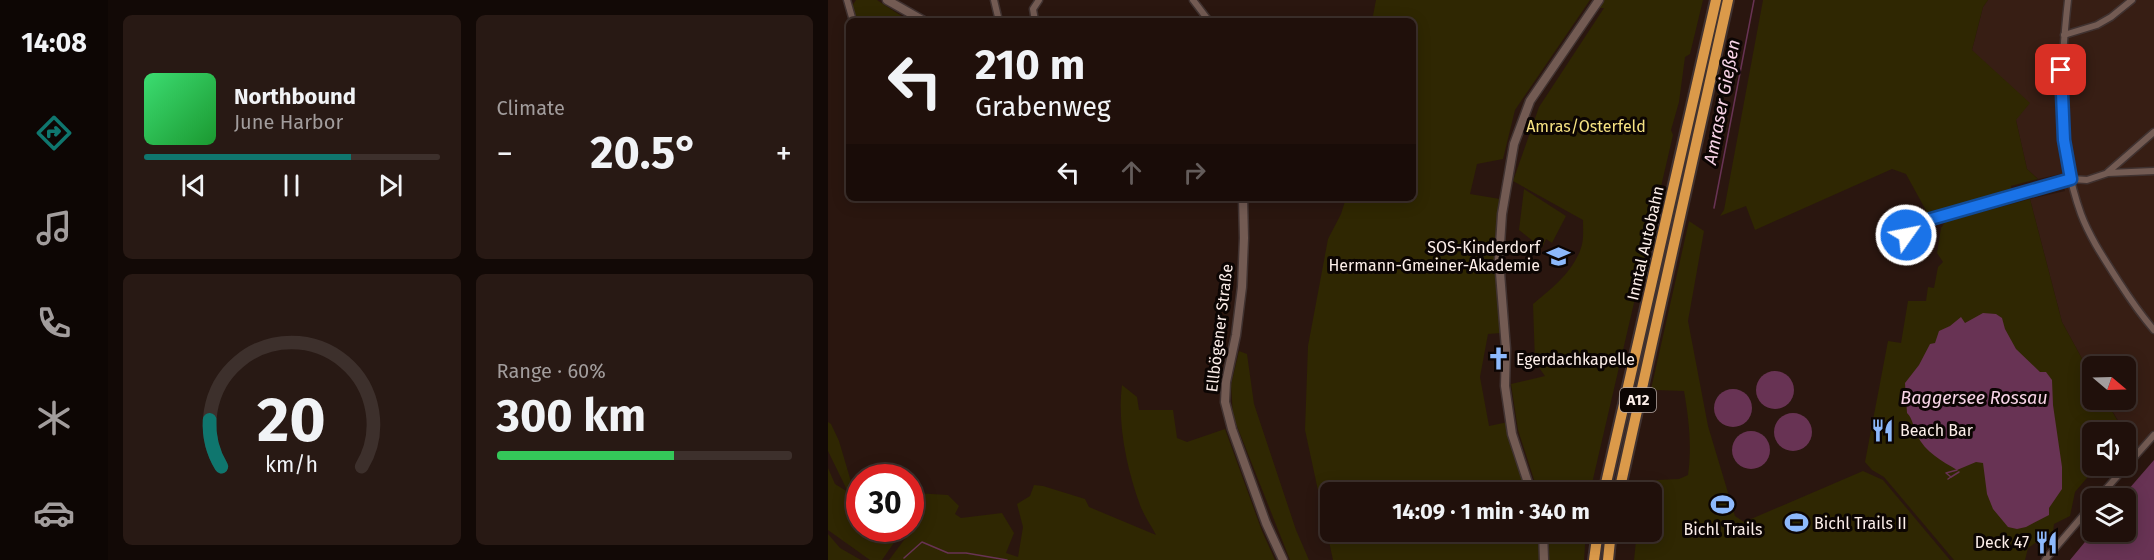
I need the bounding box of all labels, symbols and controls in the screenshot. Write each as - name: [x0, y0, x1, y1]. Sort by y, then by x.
- text: 14:08: [21, 27, 87, 59]
- water label: Amraser Gießen: [1699, 38, 1745, 167]
- text: 210 m: [975, 40, 1085, 90]
- icon: left: [876, 42, 954, 120]
- pin: [2035, 44, 2086, 95]
- icon: arrive: [2044, 53, 2077, 86]
- text: Northbound: [234, 83, 356, 110]
- text: Grabenweg: [975, 91, 1111, 123]
- text: Climate: [497, 96, 565, 120]
- text: June Harbor: [234, 110, 343, 134]
- icon: directions: [33, 112, 75, 154]
- park label: Amras/Osterfeld: [1526, 117, 1646, 136]
- text: 20.5°: [590, 126, 698, 180]
- text: −: [497, 134, 513, 174]
- text: +: [776, 134, 792, 174]
- icon: left: [1052, 156, 1085, 189]
- icon: ahead: [1115, 156, 1148, 189]
- icon: right: [1178, 156, 1211, 189]
- icon: previous: [177, 169, 210, 202]
- icon: pause: [275, 169, 308, 202]
- icon: next: [374, 169, 407, 202]
- street label: Inntal Autobahn: [1623, 184, 1668, 302]
- position arrow: [1874, 203, 1938, 267]
- icon: music: [33, 207, 75, 249]
- place label: SOS-Kinderdorf Hermann-Gmeiner-Akademie: [1328, 238, 1542, 275]
- school or university icon: SOS-Kinderdorf Hermann-Gmeiner-Akademie: [1545, 243, 1571, 269]
- street label: Ellbögener Straße: [1202, 263, 1237, 393]
- icon: phone: [33, 302, 75, 344]
- church icon: Egerdachkapelle: [1485, 346, 1511, 372]
- place label: Egerdachkapelle: [1516, 350, 1635, 369]
- north arrow: [2082, 356, 2136, 410]
- map controls: [2082, 356, 2136, 542]
- text: Range · 60%: [497, 359, 606, 383]
- text: 20: [257, 383, 326, 458]
- water label: Baggersee Rossau: [1900, 387, 2048, 409]
- road number: A12: [1620, 388, 1656, 412]
- text: 300 km: [497, 389, 646, 443]
- icon: climate: [33, 397, 75, 439]
- restaurant icon: Beach Bar: [1869, 417, 1895, 443]
- place label: Beach Bar: [1900, 421, 1974, 440]
- button: sound: [2082, 422, 2136, 476]
- text: km/h: [265, 452, 318, 478]
- speed limit sign: 30: [846, 464, 924, 542]
- button: layers: [2082, 488, 2136, 542]
- sports icon: Bichl Trails: [1710, 491, 1736, 517]
- icon: car: [33, 492, 75, 534]
- text: 14:09 · 1 min · 340 m: [1392, 498, 1590, 525]
- sports icon: Bichl Trails II: [1783, 510, 1809, 536]
- place label: Bichl Trails II: [1814, 514, 1907, 533]
- place label: Bichl Trails: [1684, 520, 1762, 539]
- restaurant icon: Deck 47: [2034, 529, 2060, 555]
- place label: Deck 47: [1975, 533, 2029, 552]

